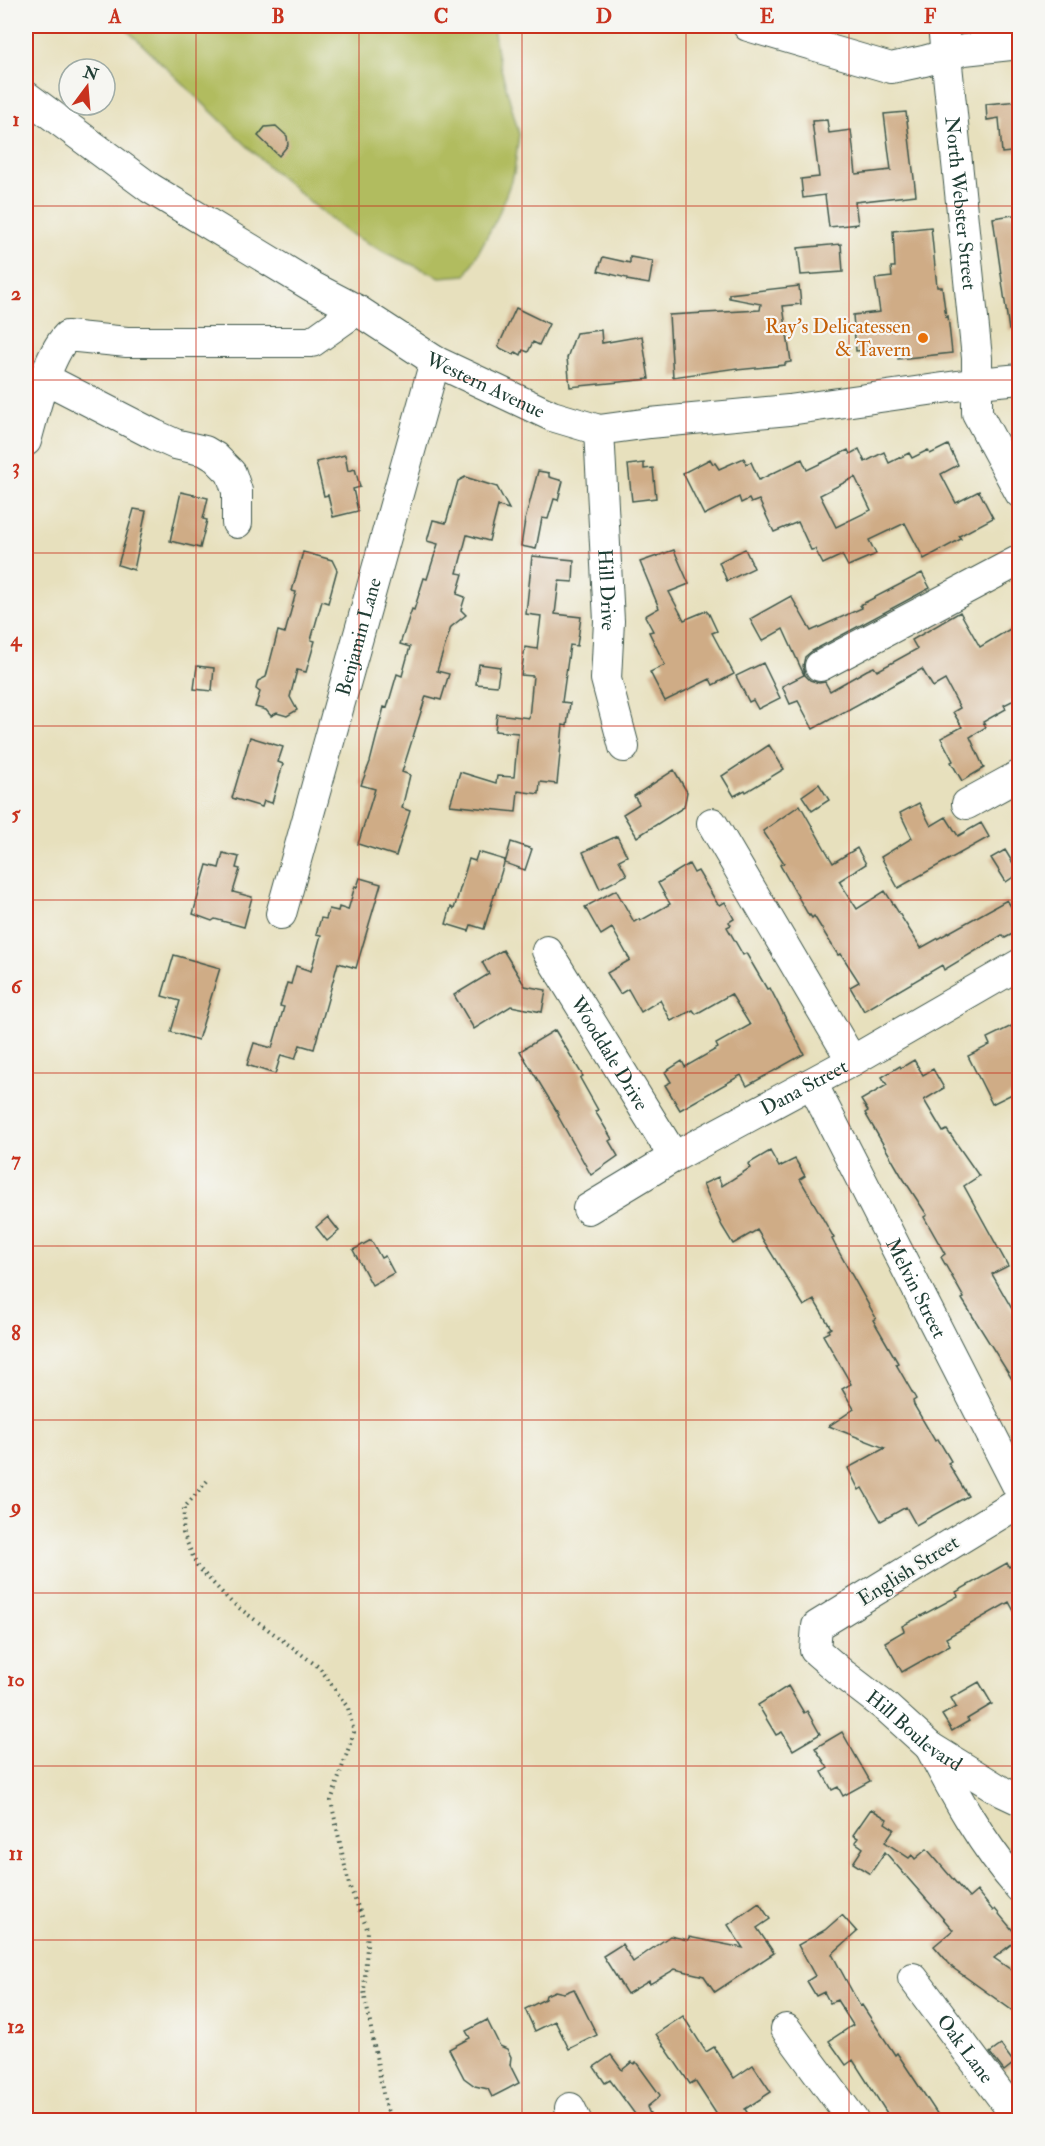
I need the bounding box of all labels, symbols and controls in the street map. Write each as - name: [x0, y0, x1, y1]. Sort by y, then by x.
- text: A: [108, 4, 122, 29]
- text: B: [271, 4, 285, 29]
- text: C: [434, 4, 448, 29]
- text: D: [596, 4, 612, 29]
- text: E: [760, 4, 775, 29]
- text: F: [924, 4, 937, 29]
- north arrow: [57, 57, 117, 117]
- text: N: [80, 62, 101, 85]
- text: 1: [12, 107, 20, 132]
- street label: North Webster Street: [939, 115, 982, 292]
- text: 2: [11, 281, 21, 306]
- place label: Ray's Delicatessen & Tavern: [765, 314, 911, 362]
- marker: Ray's Delicatessen & Tavern: [916, 331, 930, 345]
- street label: Western Avenue: [421, 346, 549, 424]
- text: 3: [12, 454, 20, 479]
- street label: Hill Drive: [592, 548, 621, 631]
- street label: Benjamin Lane: [330, 575, 387, 699]
- text: 4: [10, 627, 23, 652]
- text: 5: [12, 801, 22, 826]
- text: 6: [11, 974, 23, 999]
- street label: Wooddale Drive: [564, 991, 654, 1115]
- street label: Dana Street: [756, 1054, 852, 1121]
- text: 7: [11, 1147, 21, 1172]
- street label: Melvin Street: [880, 1234, 952, 1343]
- text: 8: [11, 1321, 21, 1346]
- text: 9: [9, 1494, 21, 1519]
- street label: English Street: [853, 1529, 964, 1611]
- text: 10: [7, 1667, 25, 1692]
- street label: Hill Boulevard: [861, 1685, 967, 1777]
- text: 11: [9, 1841, 23, 1866]
- street label: Oak Lane: [931, 2009, 999, 2088]
- text: 12: [7, 2014, 25, 2039]

